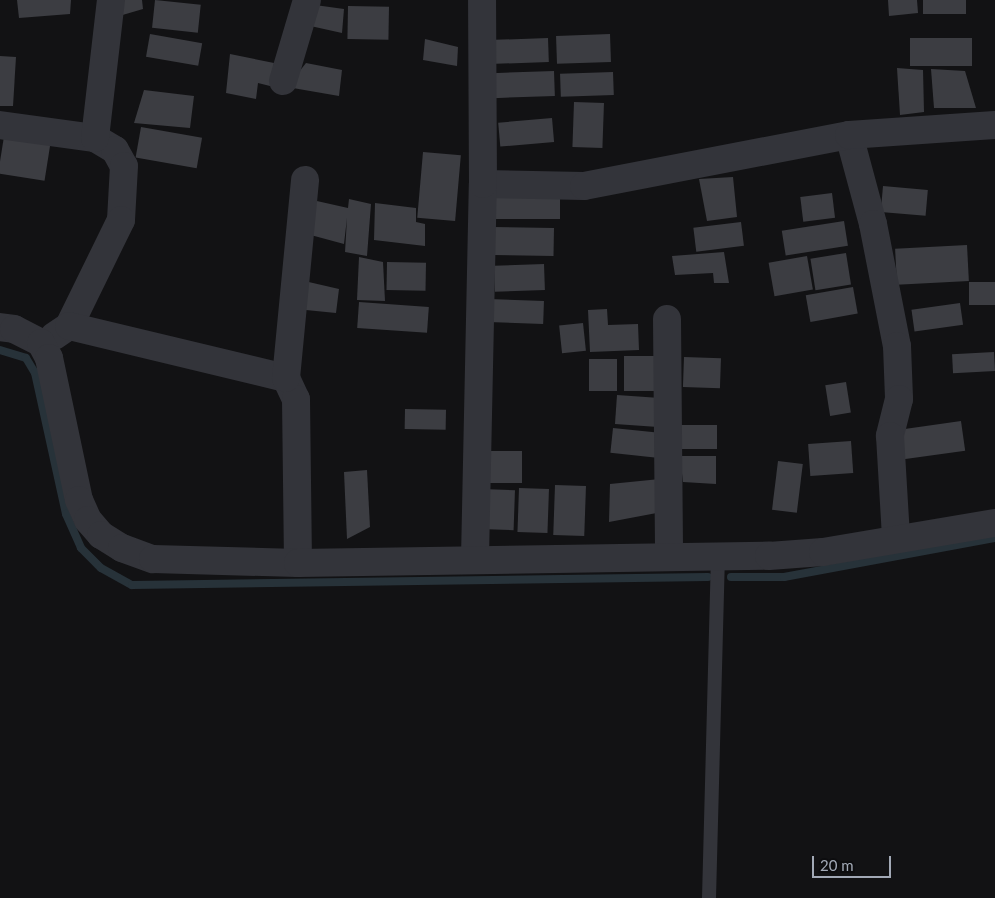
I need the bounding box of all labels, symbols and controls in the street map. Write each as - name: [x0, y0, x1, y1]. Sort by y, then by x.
- scale bar: [815, 846, 894, 878]
- text: 20 m: [820, 856, 854, 874]

